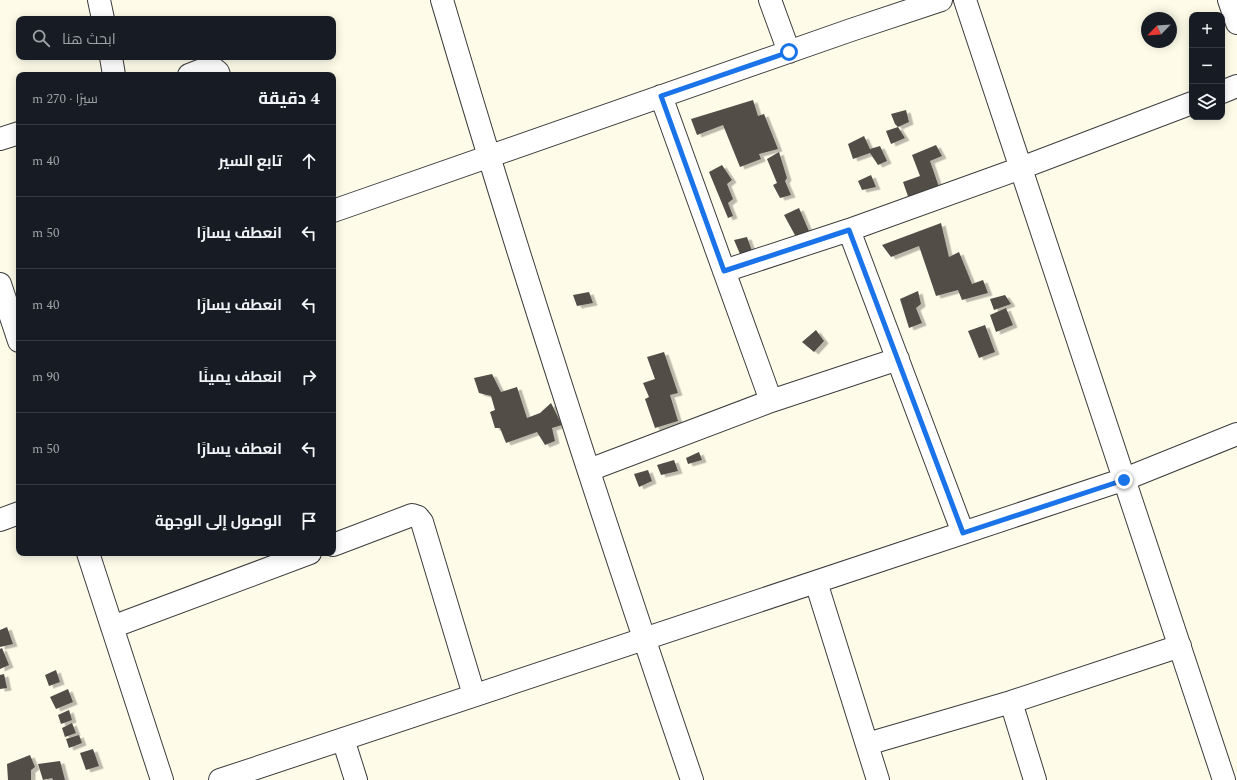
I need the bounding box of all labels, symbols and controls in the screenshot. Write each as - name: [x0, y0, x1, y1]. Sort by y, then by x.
- north arrow: [1141, 12, 1177, 48]
- map controls: [1189, 12, 1225, 120]
- button: +: [1189, 12, 1225, 48]
- search box: [16, 16, 336, 60]
- icon: search: [30, 27, 52, 49]
- text: ابحث هنا: [62, 28, 116, 51]
- route start: [780, 43, 798, 61]
- button: −: [1189, 48, 1225, 84]
- button: layers: [1189, 84, 1225, 120]
- text: 4 دقيقة: [258, 86, 320, 112]
- text: سيرًا · 270 m: [32, 89, 98, 109]
- text: تابع السير: [219, 150, 282, 173]
- icon: ahead: [298, 150, 320, 172]
- text: 40 m: [32, 151, 59, 171]
- text: انعطف يسارًا: [196, 222, 282, 245]
- icon: left: [298, 222, 320, 244]
- text: 50 m: [32, 223, 59, 243]
- text: انعطف يسارًا: [196, 294, 282, 317]
- icon: left: [298, 294, 320, 316]
- text: 40 m: [32, 295, 59, 315]
- text: انعطف يمينًا: [198, 366, 282, 389]
- icon: right: [298, 366, 320, 388]
- text: 90 m: [32, 367, 59, 387]
- text: انعطف يسارًا: [196, 438, 282, 461]
- icon: left: [298, 438, 320, 460]
- text: 50 m: [32, 439, 59, 459]
- route end: [1115, 471, 1133, 489]
- text: الوصول إلى الوجهة: [155, 510, 282, 533]
- icon: arrive: [298, 510, 320, 532]

